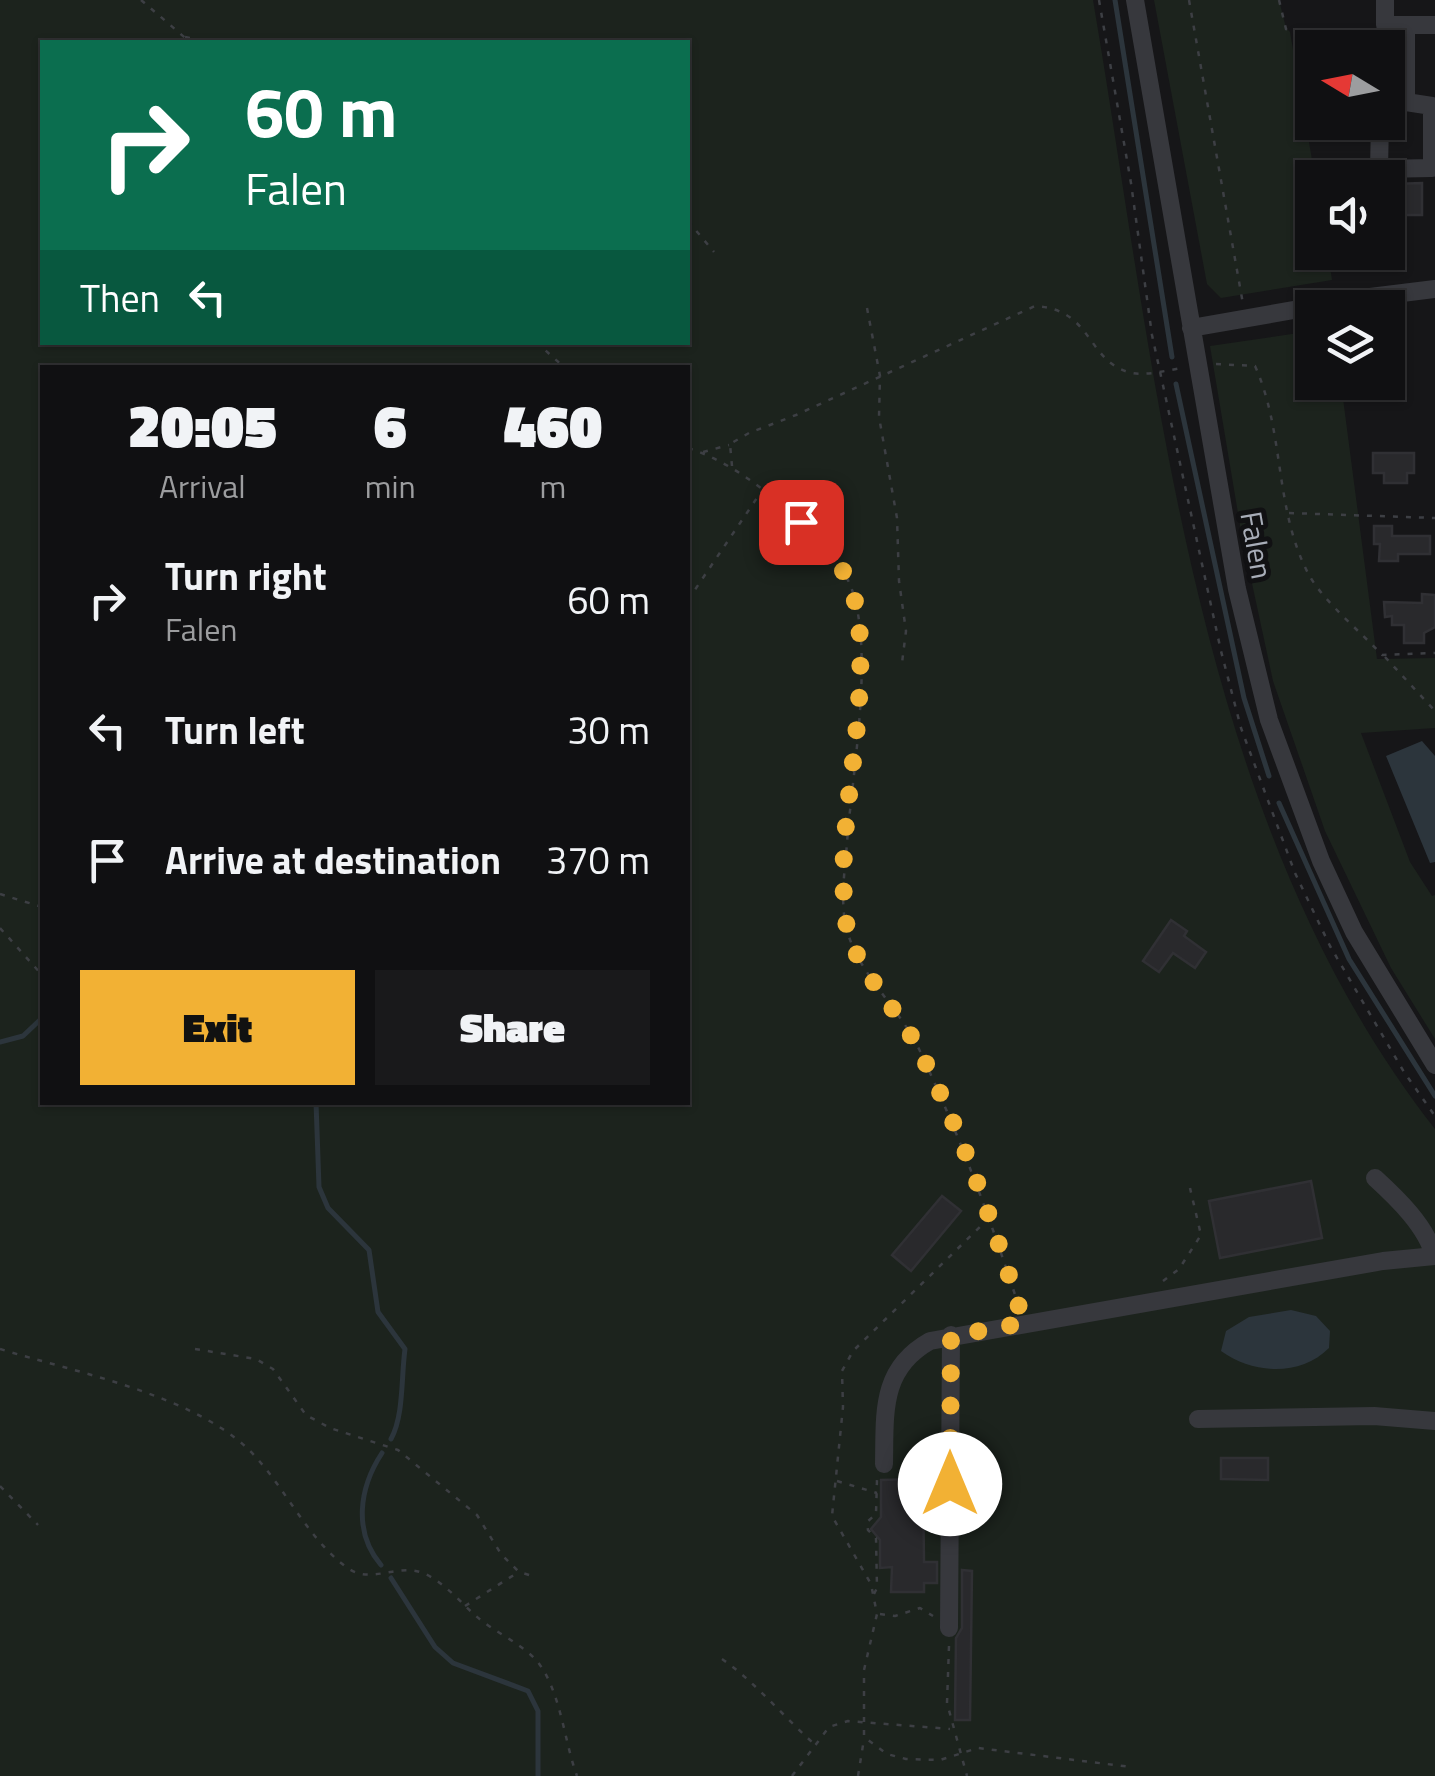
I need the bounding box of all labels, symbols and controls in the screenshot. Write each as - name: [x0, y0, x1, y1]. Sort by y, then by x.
- north arrow: [1295, 30, 1405, 140]
- map controls: [1295, 30, 1405, 400]
- text: 60 m: [245, 58, 398, 164]
- icon: right: [80, 80, 210, 210]
- text: Falen: [245, 154, 347, 222]
- button: sound: [1295, 160, 1405, 270]
- text: Then: [80, 269, 160, 327]
- icon: left: [180, 270, 235, 325]
- button: layers: [1295, 290, 1405, 400]
- text: 20:05: [128, 379, 277, 470]
- text: 6: [374, 379, 407, 470]
- text: 460: [503, 379, 602, 470]
- text: Arrival: [159, 462, 246, 510]
- text: min: [365, 462, 416, 510]
- text: m: [539, 462, 566, 510]
- pin: [759, 480, 844, 565]
- icon: arrive: [774, 495, 829, 550]
- street label: Falen: [1228, 508, 1286, 582]
- text: Turn right: [165, 547, 327, 605]
- text: 60 m: [567, 571, 650, 629]
- icon: right: [80, 573, 135, 628]
- text: Falen: [165, 605, 238, 653]
- text: Turn left: [165, 701, 305, 759]
- text: 30 m: [567, 701, 650, 759]
- icon: left: [80, 703, 135, 758]
- text: Arrive at destination: [165, 831, 501, 889]
- text: 370 m: [546, 831, 650, 889]
- icon: arrive: [80, 833, 135, 888]
- button: Exit: [80, 970, 355, 1085]
- button: Share: [375, 970, 650, 1085]
- position arrow: [898, 1432, 1002, 1536]

